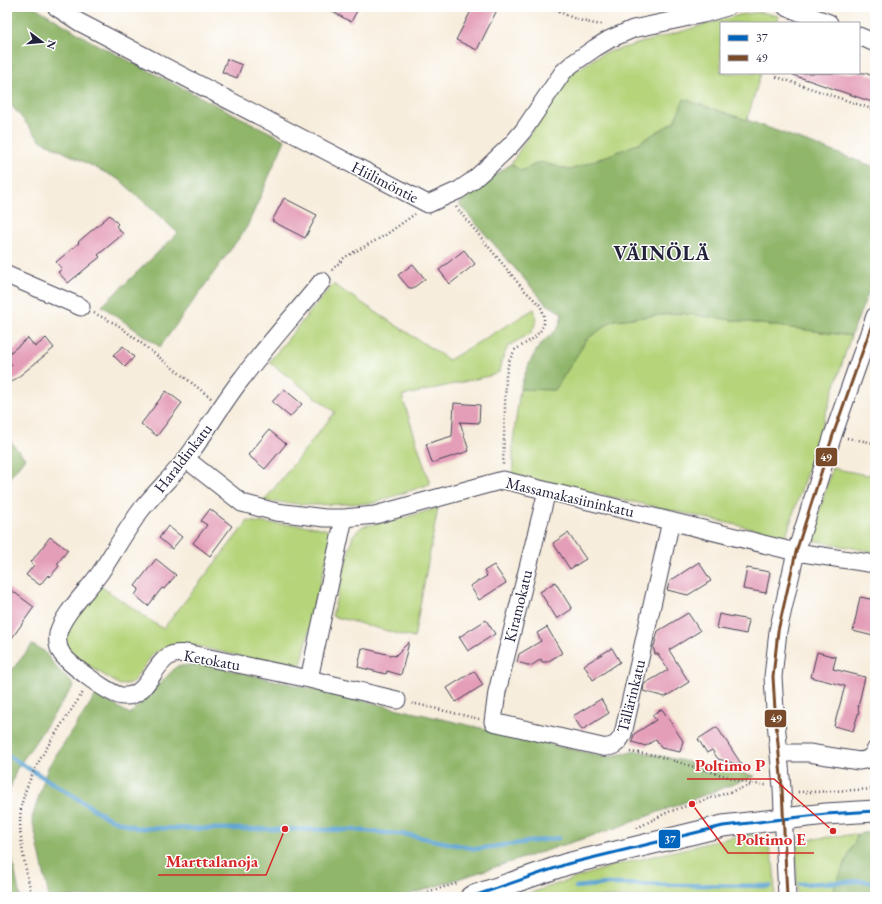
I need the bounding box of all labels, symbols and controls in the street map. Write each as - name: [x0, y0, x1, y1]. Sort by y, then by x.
- north arrow: [22, 22, 62, 62]
- legend: [720, 22, 860, 74]
- text: 37: [756, 30, 768, 46]
- text: N: [44, 39, 60, 51]
- text: 49: [756, 50, 768, 66]
- street label: Hiilimöntie: [348, 156, 422, 208]
- district label: VÄINÖLÄ: [613, 240, 711, 266]
- street label: Haraldinkatu: [149, 419, 217, 497]
- line badge: 49: [815, 447, 838, 467]
- text: 49: [820, 450, 832, 464]
- street label: Massamakasiininkatu: [504, 472, 637, 522]
- street label: Kiramokatu: [499, 567, 537, 644]
- street label: Ketokatu: [182, 645, 243, 675]
- street label: Tällärinkatu: [612, 657, 650, 735]
- line badge: 49: [764, 709, 787, 728]
- text: 49: [770, 711, 782, 725]
- callout: Poltimo P: [687, 750, 774, 779]
- text: Poltimo P: [695, 754, 765, 776]
- callout: Poltimo E: [728, 824, 814, 853]
- text: Poltimo E: [736, 828, 806, 850]
- line badge: 37: [658, 829, 681, 849]
- text: 37: [664, 832, 676, 846]
- callout: Marttalanoja: [158, 846, 266, 875]
- text: Marttalanoja: [166, 850, 259, 872]

